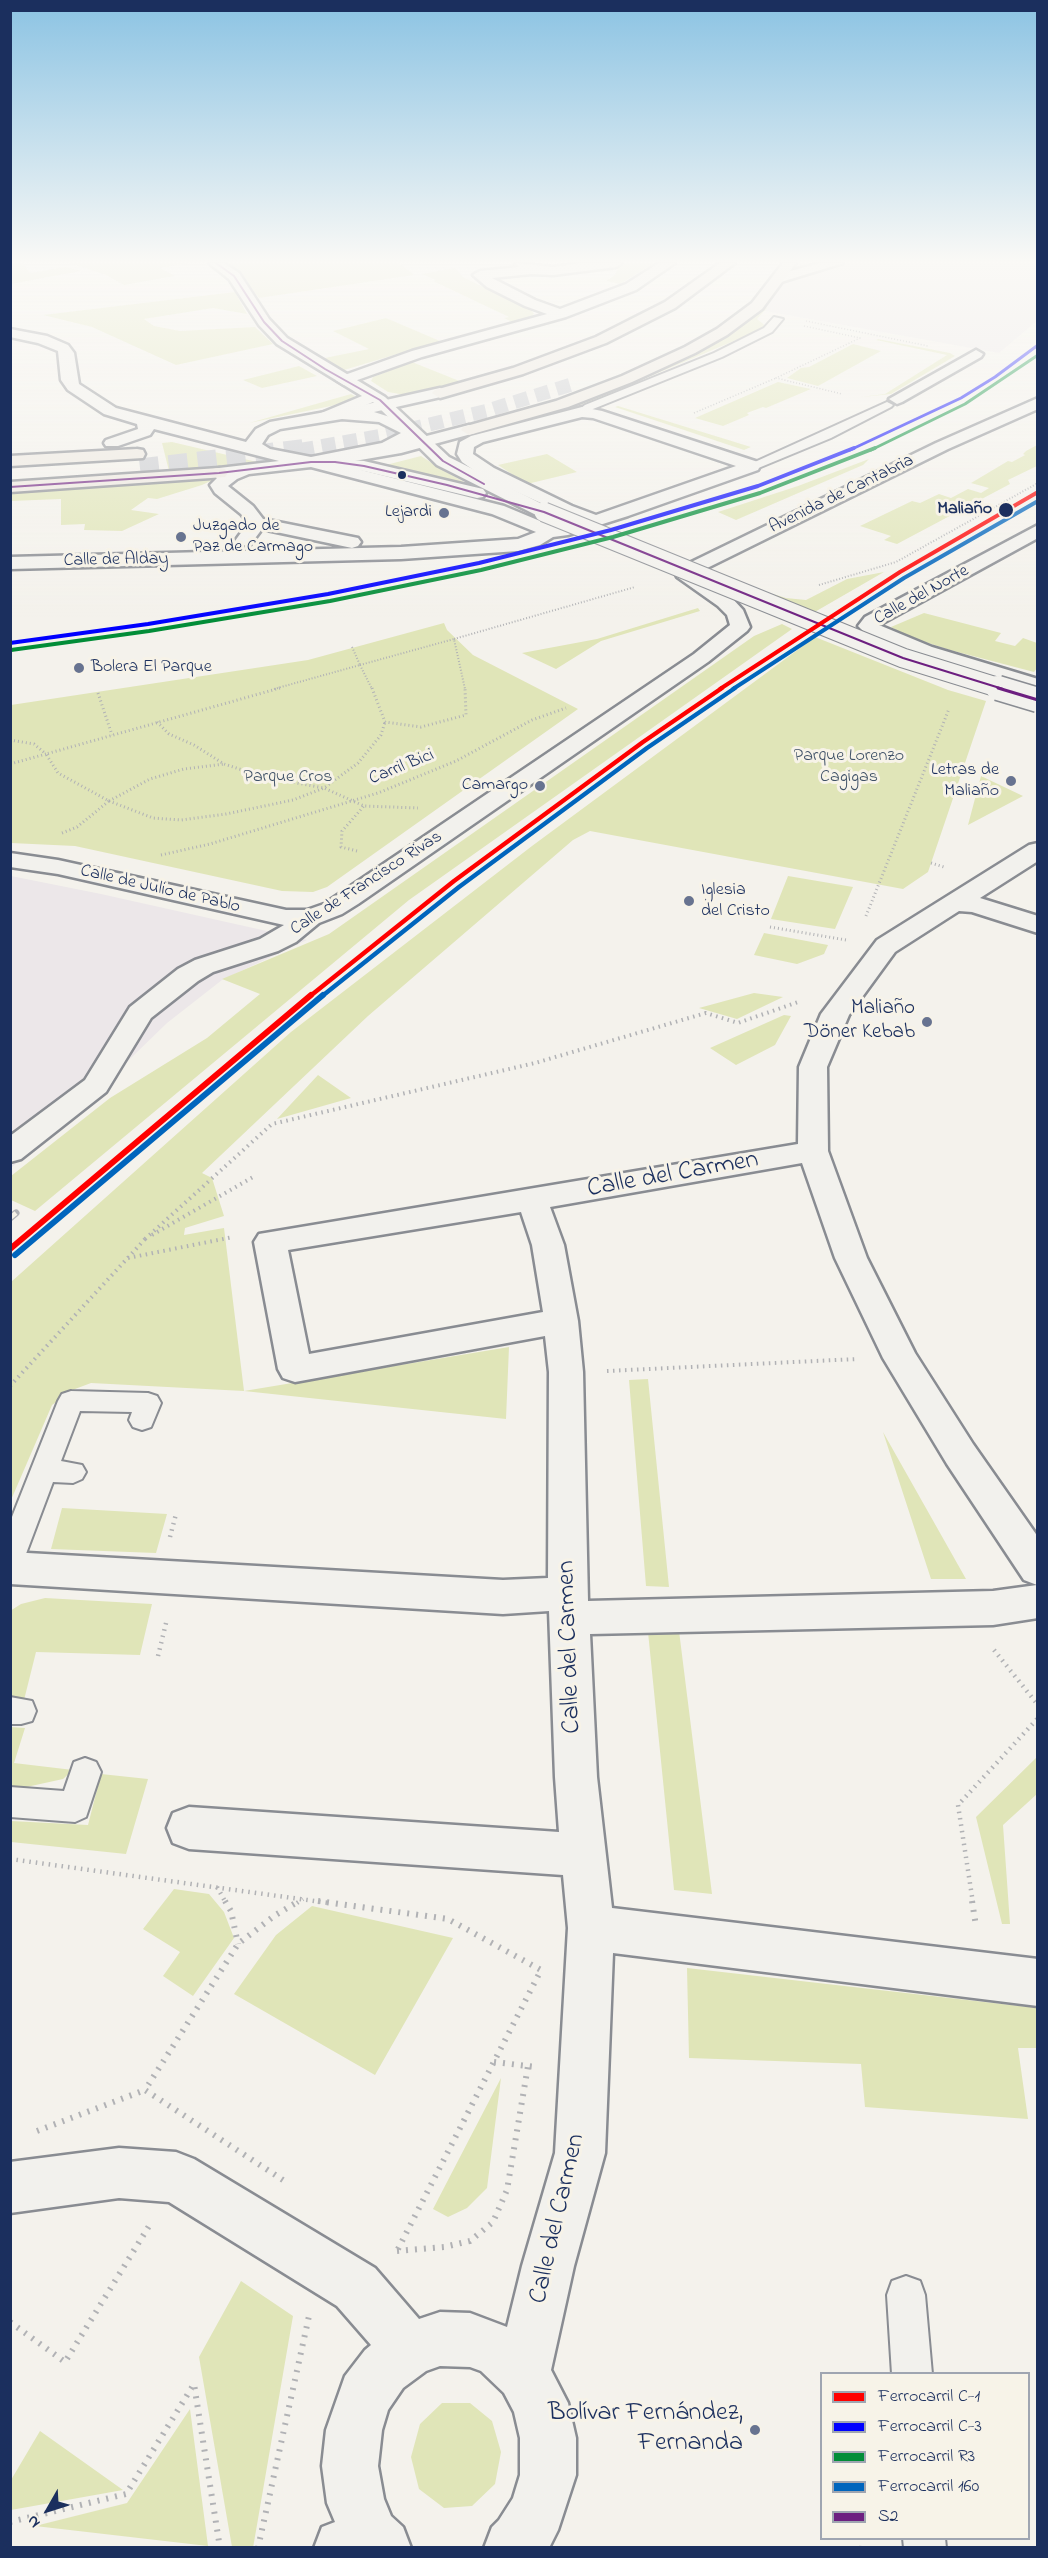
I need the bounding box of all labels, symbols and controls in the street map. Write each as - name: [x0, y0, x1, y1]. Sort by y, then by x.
- street label: Avenida de Cantabria: [766, 451, 918, 539]
- unlabelled marker: [396, 469, 408, 481]
- place label: Maliaño: [937, 499, 992, 521]
- marker: Maliaño: [997, 501, 1015, 519]
- place label: Lejardi: [385, 502, 432, 524]
- marker: Lejardi: [437, 506, 451, 520]
- place label: Juzgado de Paz de Carmago: [193, 516, 313, 558]
- marker: Juzgado de Paz de Carmago: [174, 530, 188, 544]
- street label: Calle de Alday: [63, 549, 169, 573]
- street label: Calle del Norte: [871, 561, 973, 631]
- place label: Bolera El Parque: [91, 657, 212, 679]
- marker: Bolera El Parque: [72, 661, 86, 675]
- street label: Carril Bici: [366, 745, 438, 791]
- park label: Parque Lorenzo Cagigas: [794, 746, 904, 789]
- place label: Letras de Maliaño: [931, 760, 999, 802]
- park label: Parque Cros: [244, 767, 332, 789]
- marker: Letras de Maliaño: [1004, 774, 1018, 788]
- place label: Camargo: [462, 775, 528, 797]
- marker: Camargo: [533, 779, 547, 793]
- street label: Calle de Francisco Rivas: [287, 827, 447, 941]
- street label: Calle de Julio de Pablo: [78, 861, 242, 919]
- place label: Iglesia del Cristo: [701, 880, 770, 922]
- marker: Iglesia del Cristo: [682, 894, 696, 908]
- place label: Maliaño Döner Kebab: [804, 997, 915, 1047]
- marker: Maliaño Döner Kebab: [920, 1015, 934, 1029]
- street label: Calle del Carmen: [585, 1146, 761, 1206]
- street label: Calle del Carmen: [552, 1560, 590, 1734]
- street label: Calle del Carmen: [524, 2131, 594, 2307]
- legend: [820, 2372, 1030, 2540]
- text: Ferrocarril C-1: [878, 2384, 980, 2410]
- place label: Bolívar Fernández, Fernanda: [548, 2399, 743, 2460]
- text: Ferrocarril C-3: [878, 2414, 982, 2440]
- marker: Bolívar Fernández, Fernanda: [748, 2423, 762, 2437]
- text: Ferrocarril R3: [878, 2444, 975, 2470]
- text: Ferrocarril 160: [878, 2474, 979, 2500]
- north arrow: [18, 2480, 78, 2540]
- text: S2: [878, 2504, 899, 2530]
- text: N: [21, 2510, 47, 2533]

